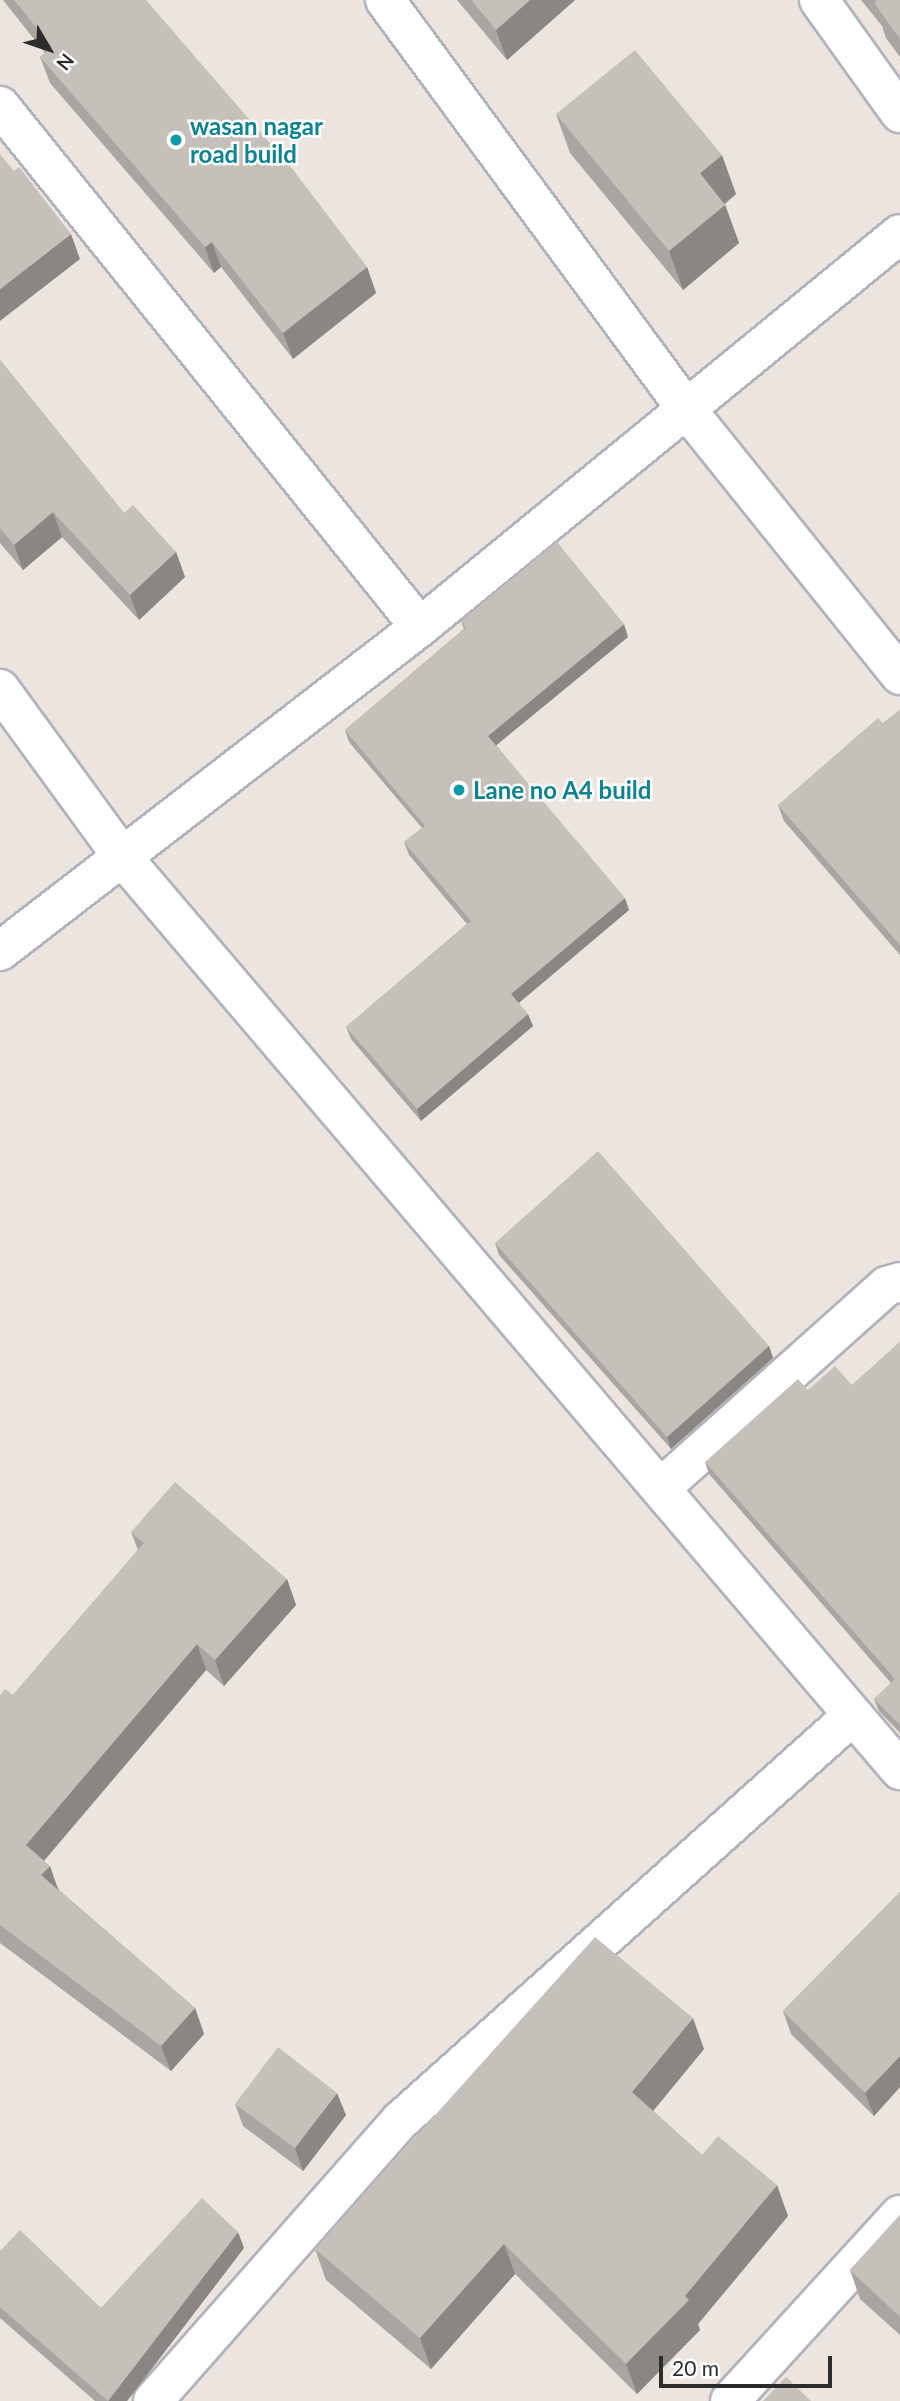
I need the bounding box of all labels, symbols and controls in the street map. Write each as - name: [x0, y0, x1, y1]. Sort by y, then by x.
- north arrow: [14, 14, 84, 84]
- text: N: [52, 50, 79, 75]
- place label: wasan nagar road build: [190, 112, 323, 168]
- marker: wasan nagar road build: [168, 132, 184, 148]
- place label: Lane no A4 build: [473, 776, 652, 804]
- marker: Lane no A4 build: [451, 782, 467, 798]
- scale bar: [662, 2342, 835, 2386]
- text: 20 m: [672, 2355, 719, 2380]

